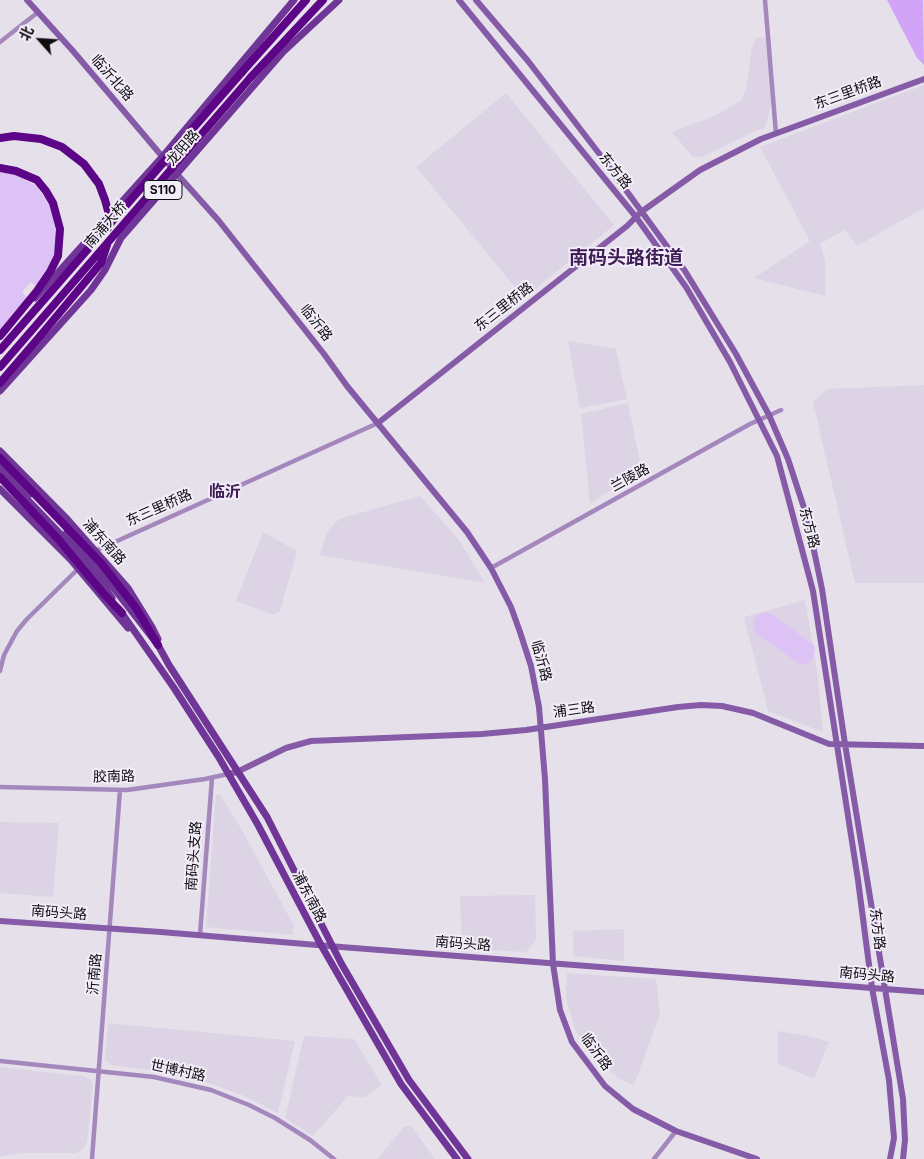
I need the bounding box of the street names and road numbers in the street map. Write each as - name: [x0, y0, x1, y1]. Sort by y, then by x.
- street label: 临沂北路: [87, 51, 137, 105]
- street label: 东三里桥路: [812, 73, 884, 113]
- street label: 龙阳路: [163, 127, 203, 169]
- street label: 东方路: [595, 149, 635, 193]
- road number: S110: [144, 180, 182, 200]
- street label: 南浦大桥: [81, 198, 131, 252]
- street label: 东三里桥路: [471, 279, 537, 335]
- street label: 临沂路: [296, 301, 336, 345]
- street label: 兰陵路: [608, 460, 652, 496]
- street label: 东三里桥路: [124, 486, 194, 530]
- street label: 东方路: [795, 506, 823, 550]
- street label: 浦东南路: [79, 516, 129, 568]
- street label: 临沂路: [527, 639, 555, 683]
- street label: 浦三路: [552, 699, 596, 721]
- street label: 胶南路: [93, 768, 135, 786]
- street label: 南码头支路: [183, 820, 205, 892]
- street label: 浦东南路: [288, 868, 330, 926]
- street label: 南码头路: [30, 903, 88, 923]
- street label: 东方路: [866, 907, 888, 951]
- street label: 南码头路: [434, 934, 492, 954]
- street label: 沂南路: [85, 952, 105, 996]
- street label: 南码头路: [838, 964, 896, 986]
- street label: 临沂路: [577, 1030, 615, 1074]
- street label: 世博村路: [149, 1057, 207, 1085]

